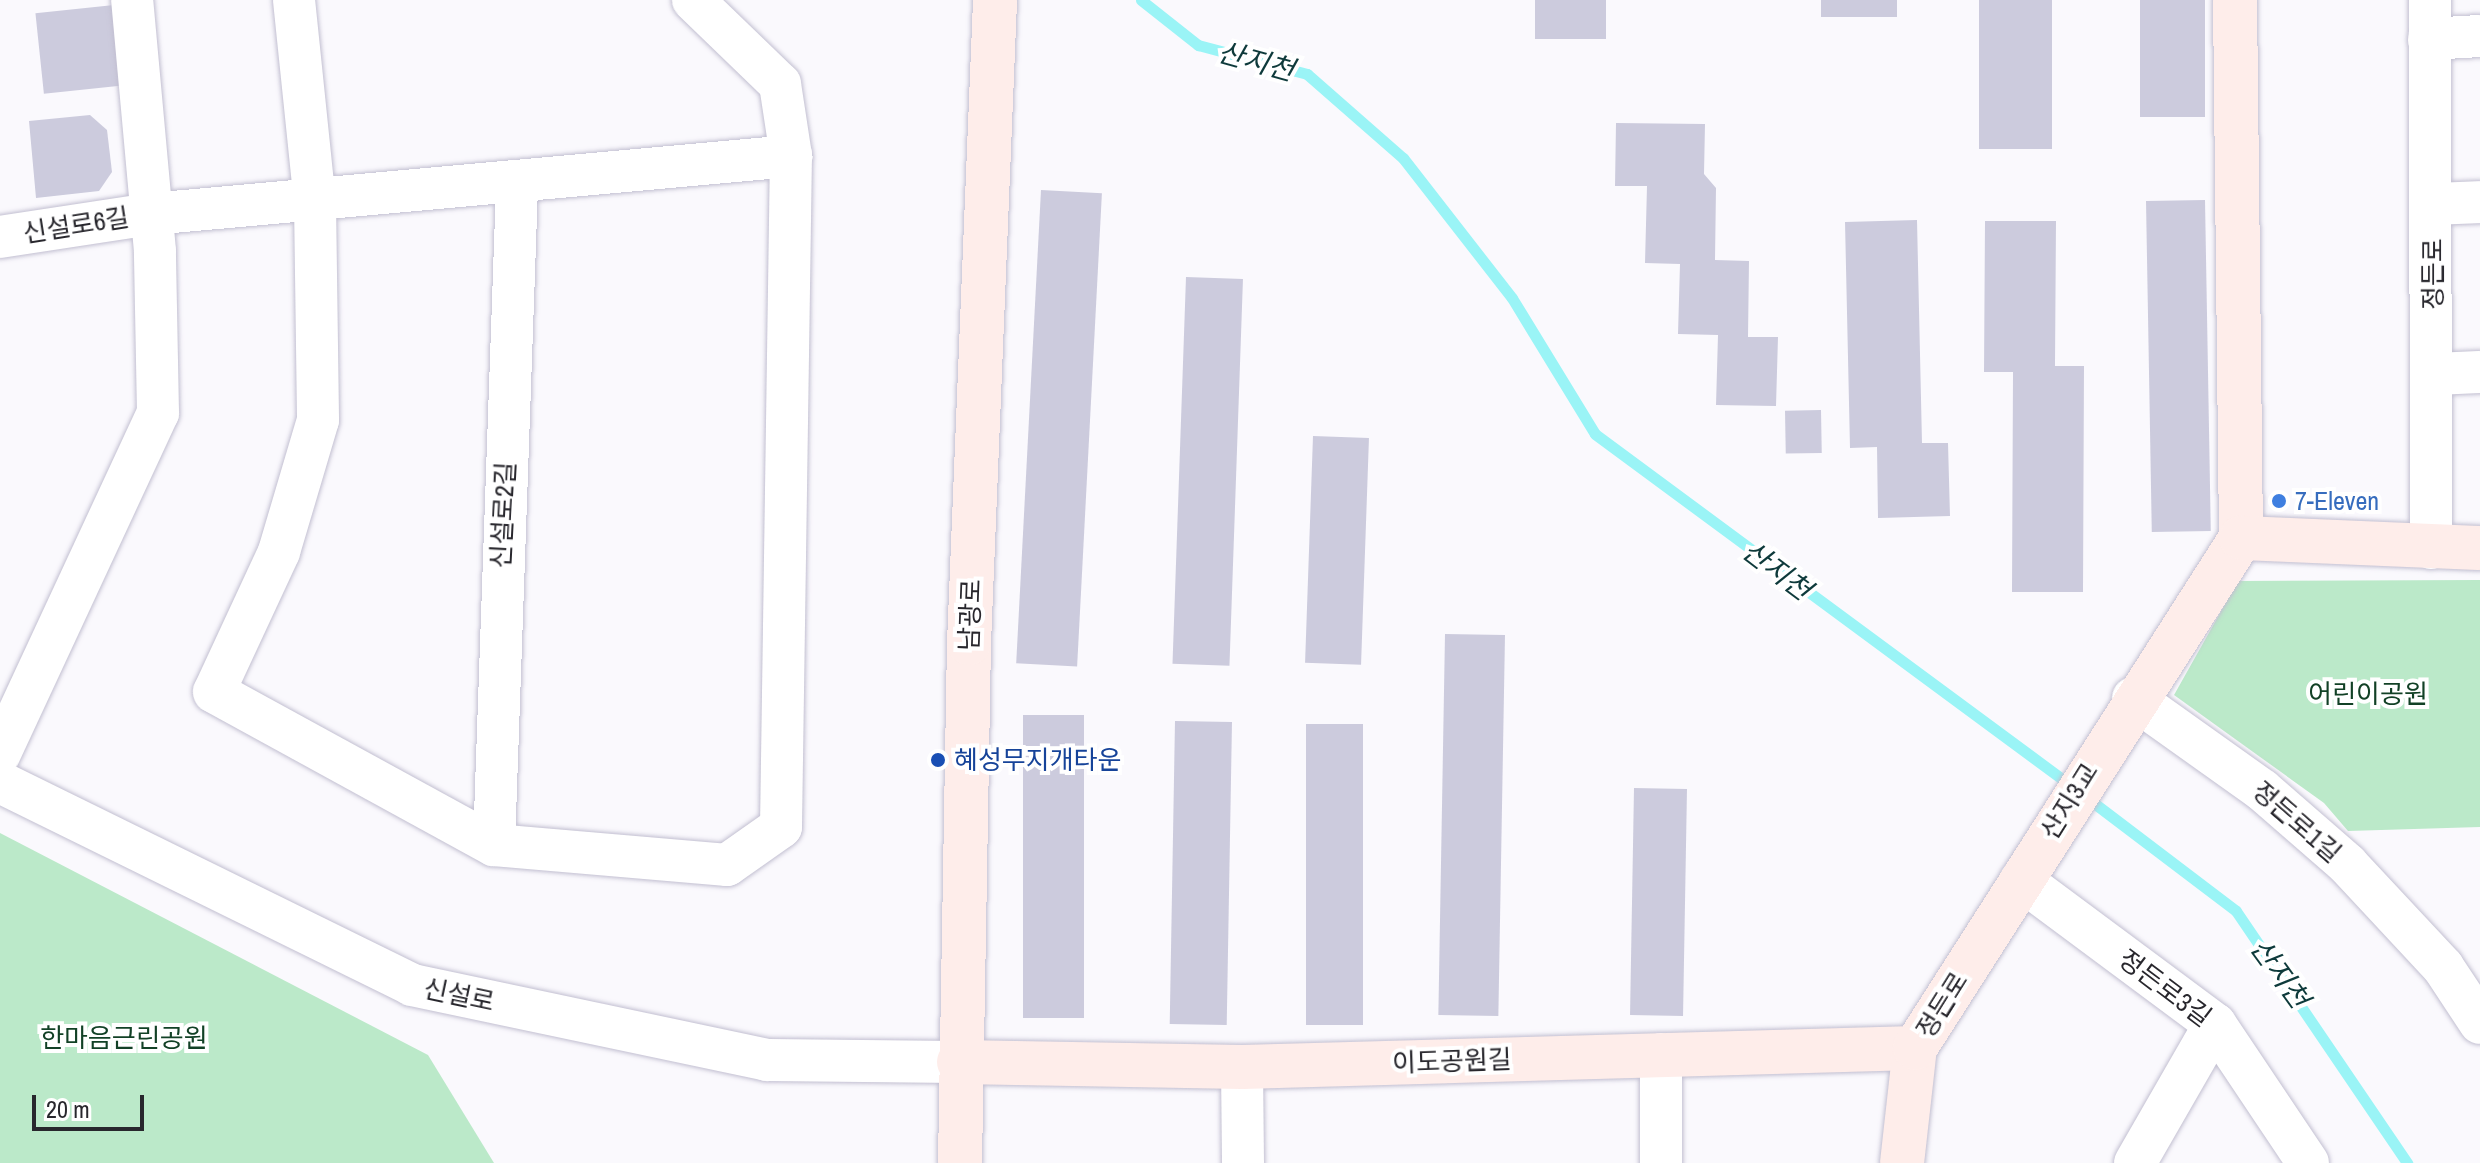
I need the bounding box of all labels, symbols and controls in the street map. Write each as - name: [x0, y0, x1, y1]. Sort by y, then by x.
- water label: 산지천: [1214, 35, 1298, 87]
- street label: 신설로6길: [20, 201, 132, 249]
- street label: 정든로: [2417, 238, 2449, 310]
- street label: 신설로2길: [485, 460, 521, 570]
- place label: 7-Eleven: [2295, 485, 2379, 517]
- marker: 7-Eleven: [2270, 492, 2288, 510]
- water label: 산지천: [1736, 533, 1818, 607]
- street label: 남광로: [953, 579, 987, 651]
- park label: 어린이공원: [2308, 678, 2428, 710]
- place label: 혜성무지개타운: [954, 744, 1121, 776]
- marker: 혜성무지개타운: [929, 751, 947, 769]
- street label: 산지3교: [2034, 757, 2104, 845]
- street label: 정든로1길: [2246, 775, 2348, 869]
- water label: 산지천: [2244, 932, 2316, 1014]
- street label: 정든로3길: [2113, 943, 2217, 1033]
- street label: 정든로: [1910, 966, 1974, 1044]
- street label: 신설로: [421, 972, 497, 1018]
- park label: 한마음근린공원: [40, 1022, 208, 1054]
- street label: 이도공원길: [1392, 1043, 1512, 1079]
- scale bar: [36, 1079, 148, 1129]
- text: 20 m: [46, 1093, 90, 1125]

